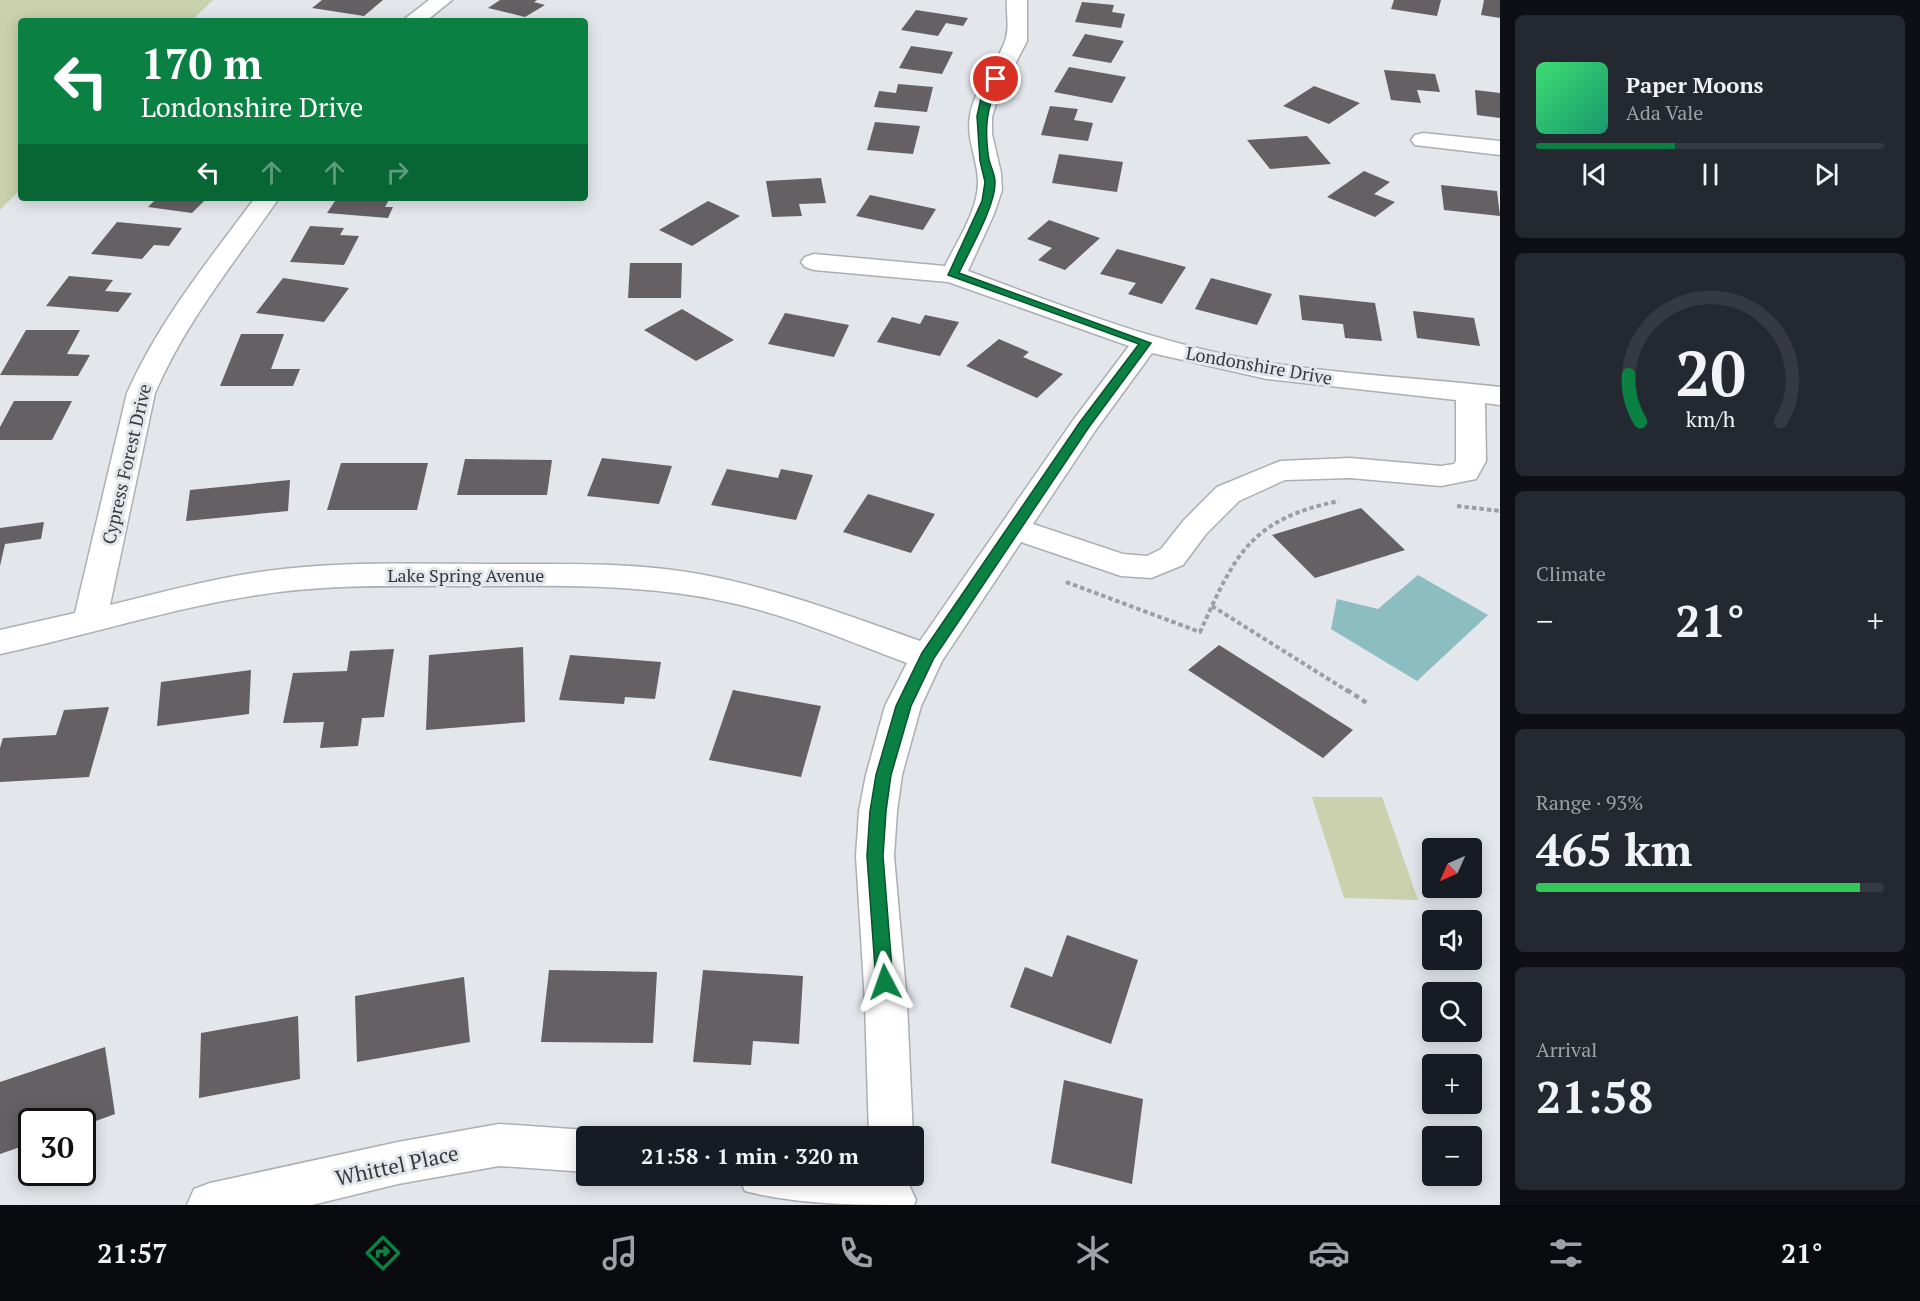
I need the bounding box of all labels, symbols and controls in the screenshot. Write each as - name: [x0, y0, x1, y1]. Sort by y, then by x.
- text: 170 m: [141, 35, 262, 91]
- icon: left: [42, 42, 120, 120]
- pin: [970, 53, 1021, 104]
- icon: arrive: [979, 62, 1012, 95]
- text: Paper Moons: [1626, 70, 1764, 99]
- text: Londonshire Drive: [141, 89, 363, 125]
- text: Ada Vale: [1626, 99, 1703, 126]
- icon: left: [192, 156, 225, 189]
- icon: ahead: [255, 156, 288, 189]
- icon: ahead: [318, 156, 351, 189]
- icon: right: [381, 156, 414, 189]
- icon: previous: [1578, 158, 1611, 191]
- icon: pause: [1694, 158, 1727, 191]
- icon: next: [1810, 158, 1843, 191]
- text: 20: [1675, 331, 1745, 414]
- street label: Londonshire Drive: [1184, 340, 1334, 390]
- street label: Cypress Forest Drive: [96, 381, 156, 546]
- text: km/h: [1685, 405, 1735, 433]
- text: Climate: [1536, 560, 1606, 587]
- street label: Lake Spring Avenue: [388, 563, 544, 587]
- text: 21°: [1675, 590, 1745, 650]
- text: −: [1536, 599, 1554, 642]
- text: +: [1866, 599, 1884, 642]
- text: Range · 93%: [1536, 789, 1643, 816]
- text: 465 km: [1536, 819, 1692, 879]
- north arrow: [1422, 838, 1482, 898]
- map controls: [1422, 838, 1482, 1186]
- button: sound: [1422, 910, 1482, 970]
- position arrow: [853, 950, 917, 1014]
- button: search: [1422, 982, 1482, 1042]
- text: Arrival: [1536, 1036, 1597, 1063]
- button: +: [1422, 1054, 1482, 1114]
- text: 21:58: [1536, 1066, 1653, 1126]
- speed limit sign: 30: [18, 1108, 96, 1186]
- button: −: [1422, 1126, 1482, 1186]
- street label: Whittel Place: [333, 1138, 461, 1192]
- text: 21:58 · 1 min · 320 m: [641, 1141, 859, 1170]
- icon: directions: [362, 1232, 404, 1274]
- icon: music: [599, 1232, 641, 1274]
- icon: phone: [835, 1232, 877, 1274]
- icon: climate: [1072, 1232, 1114, 1274]
- icon: car: [1308, 1232, 1350, 1274]
- icon: filters: [1545, 1232, 1587, 1274]
- text: 21:57: [97, 1235, 168, 1271]
- text: 21°: [1781, 1235, 1823, 1271]

